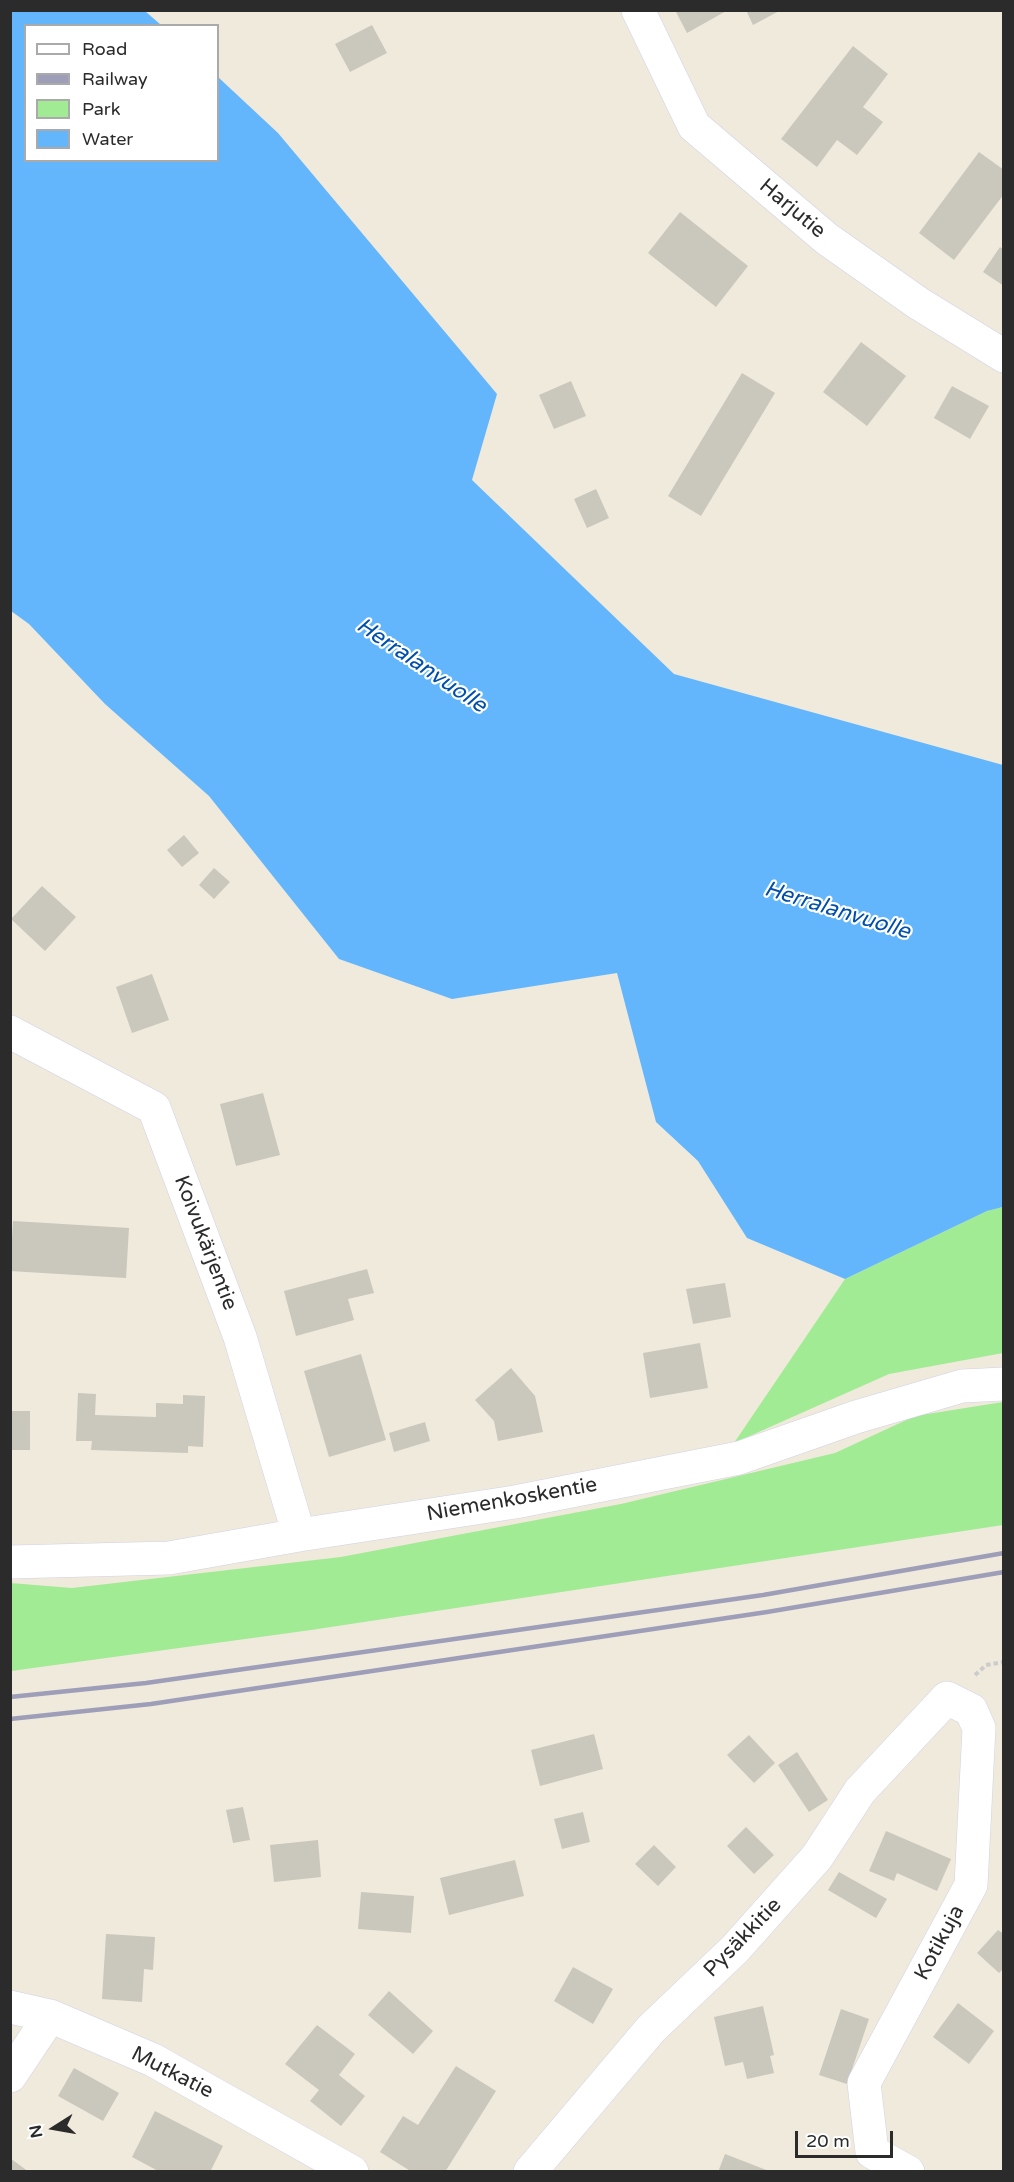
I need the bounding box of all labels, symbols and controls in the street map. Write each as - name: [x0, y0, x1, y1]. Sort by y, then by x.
- legend: [24, 24, 219, 162]
- text: Road: [82, 38, 127, 60]
- text: Railway: [82, 68, 148, 90]
- text: Park: [82, 98, 120, 120]
- text: Water: [82, 128, 133, 150]
- street label: Harjutie: [754, 174, 830, 244]
- water label: Herralanvuolle: [351, 613, 491, 719]
- water label: Herralanvuolle: [761, 876, 913, 946]
- street label: Koivukärjentie: [168, 1172, 242, 1314]
- street label: Niemenkoskentie: [425, 1473, 599, 1527]
- street label: Pysäkkitie: [699, 1893, 787, 1983]
- street label: Kotikuja: [910, 1901, 970, 1985]
- street label: Mutkatie: [127, 2042, 217, 2104]
- north arrow: [24, 2098, 84, 2158]
- scale bar: [798, 2119, 896, 2157]
- text: N: [25, 2123, 47, 2140]
- text: 20 m: [806, 2130, 850, 2152]

